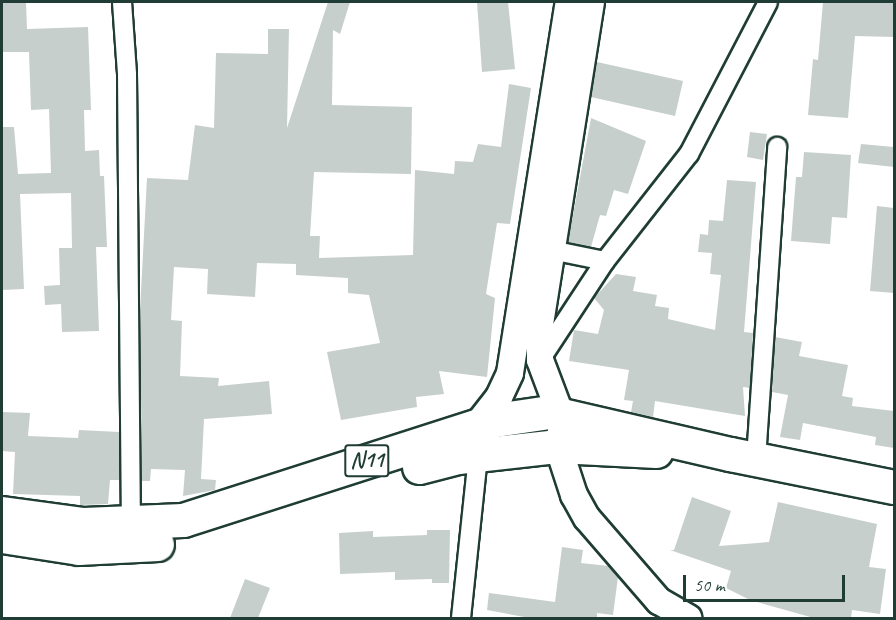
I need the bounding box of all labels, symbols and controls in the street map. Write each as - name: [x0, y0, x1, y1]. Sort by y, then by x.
- road number: N11: [343, 442, 391, 480]
- scale bar: [686, 563, 848, 601]
- text: 50 m: [694, 574, 725, 596]

